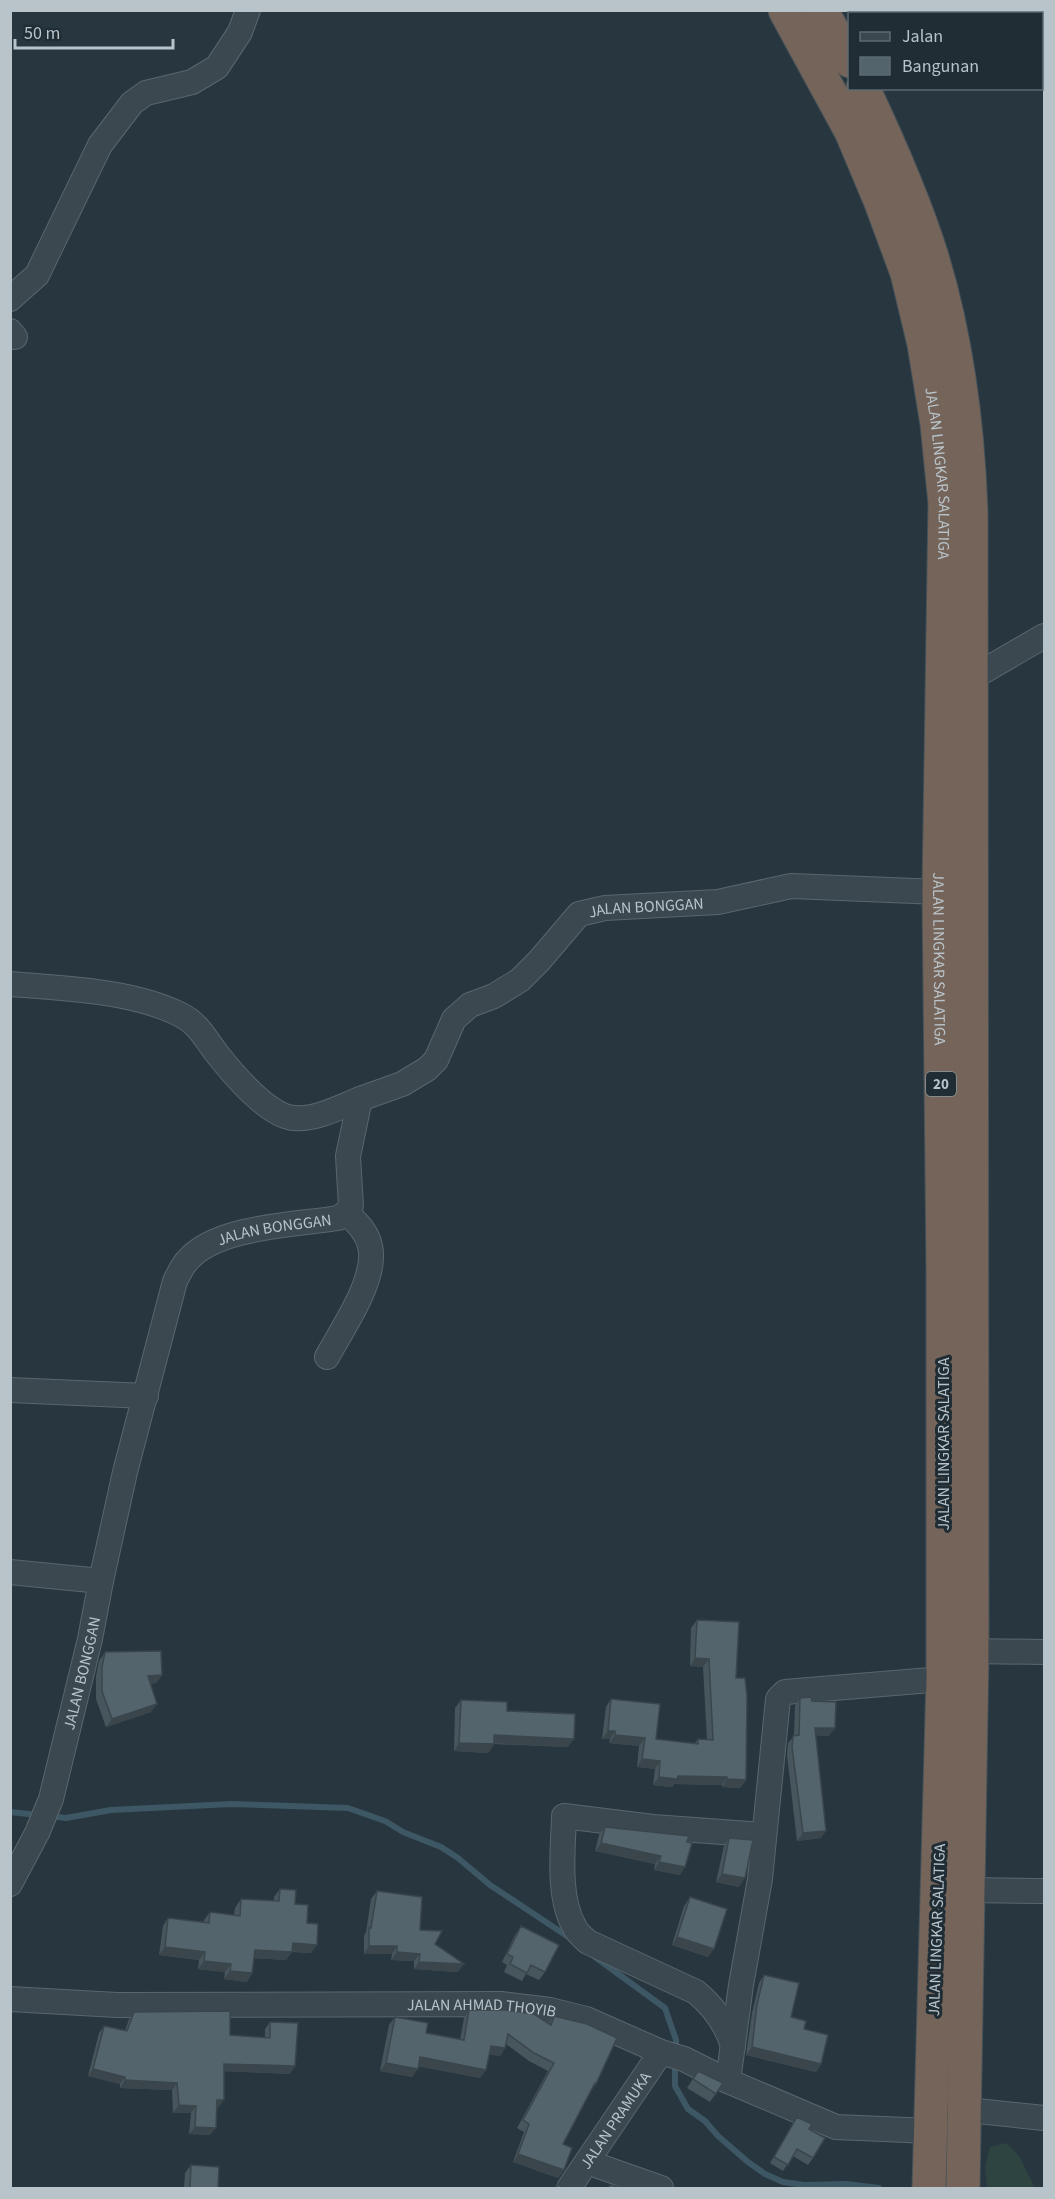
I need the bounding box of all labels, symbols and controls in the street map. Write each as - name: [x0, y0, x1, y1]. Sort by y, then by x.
- scale bar: [15, 12, 172, 50]
- legend: [848, 12, 1043, 90]
- text: 50 m: [24, 21, 60, 46]
- text: Jalan: [902, 24, 943, 49]
- text: Bangunan: [902, 54, 979, 79]
- street label: JALAN LINGKAR SALATIGA: [919, 386, 955, 560]
- street label: JALAN LINGKAR SALATIGA: [927, 872, 951, 1046]
- street label: JALAN BONGGAN: [586, 893, 704, 923]
- road number: 20: [926, 1072, 956, 1096]
- street label: JALAN BONGGAN: [214, 1209, 333, 1251]
- street label: JALAN LINGKAR SALATIGA: [933, 1357, 955, 1530]
- street label: JALAN BONGGAN: [58, 1615, 106, 1732]
- street label: JALAN LINGKAR SALATIGA: [923, 1843, 951, 2017]
- street label: JALAN AHMAD THOYIB: [407, 1994, 558, 2023]
- street label: JALAN PRAMUKA: [575, 2067, 657, 2174]

